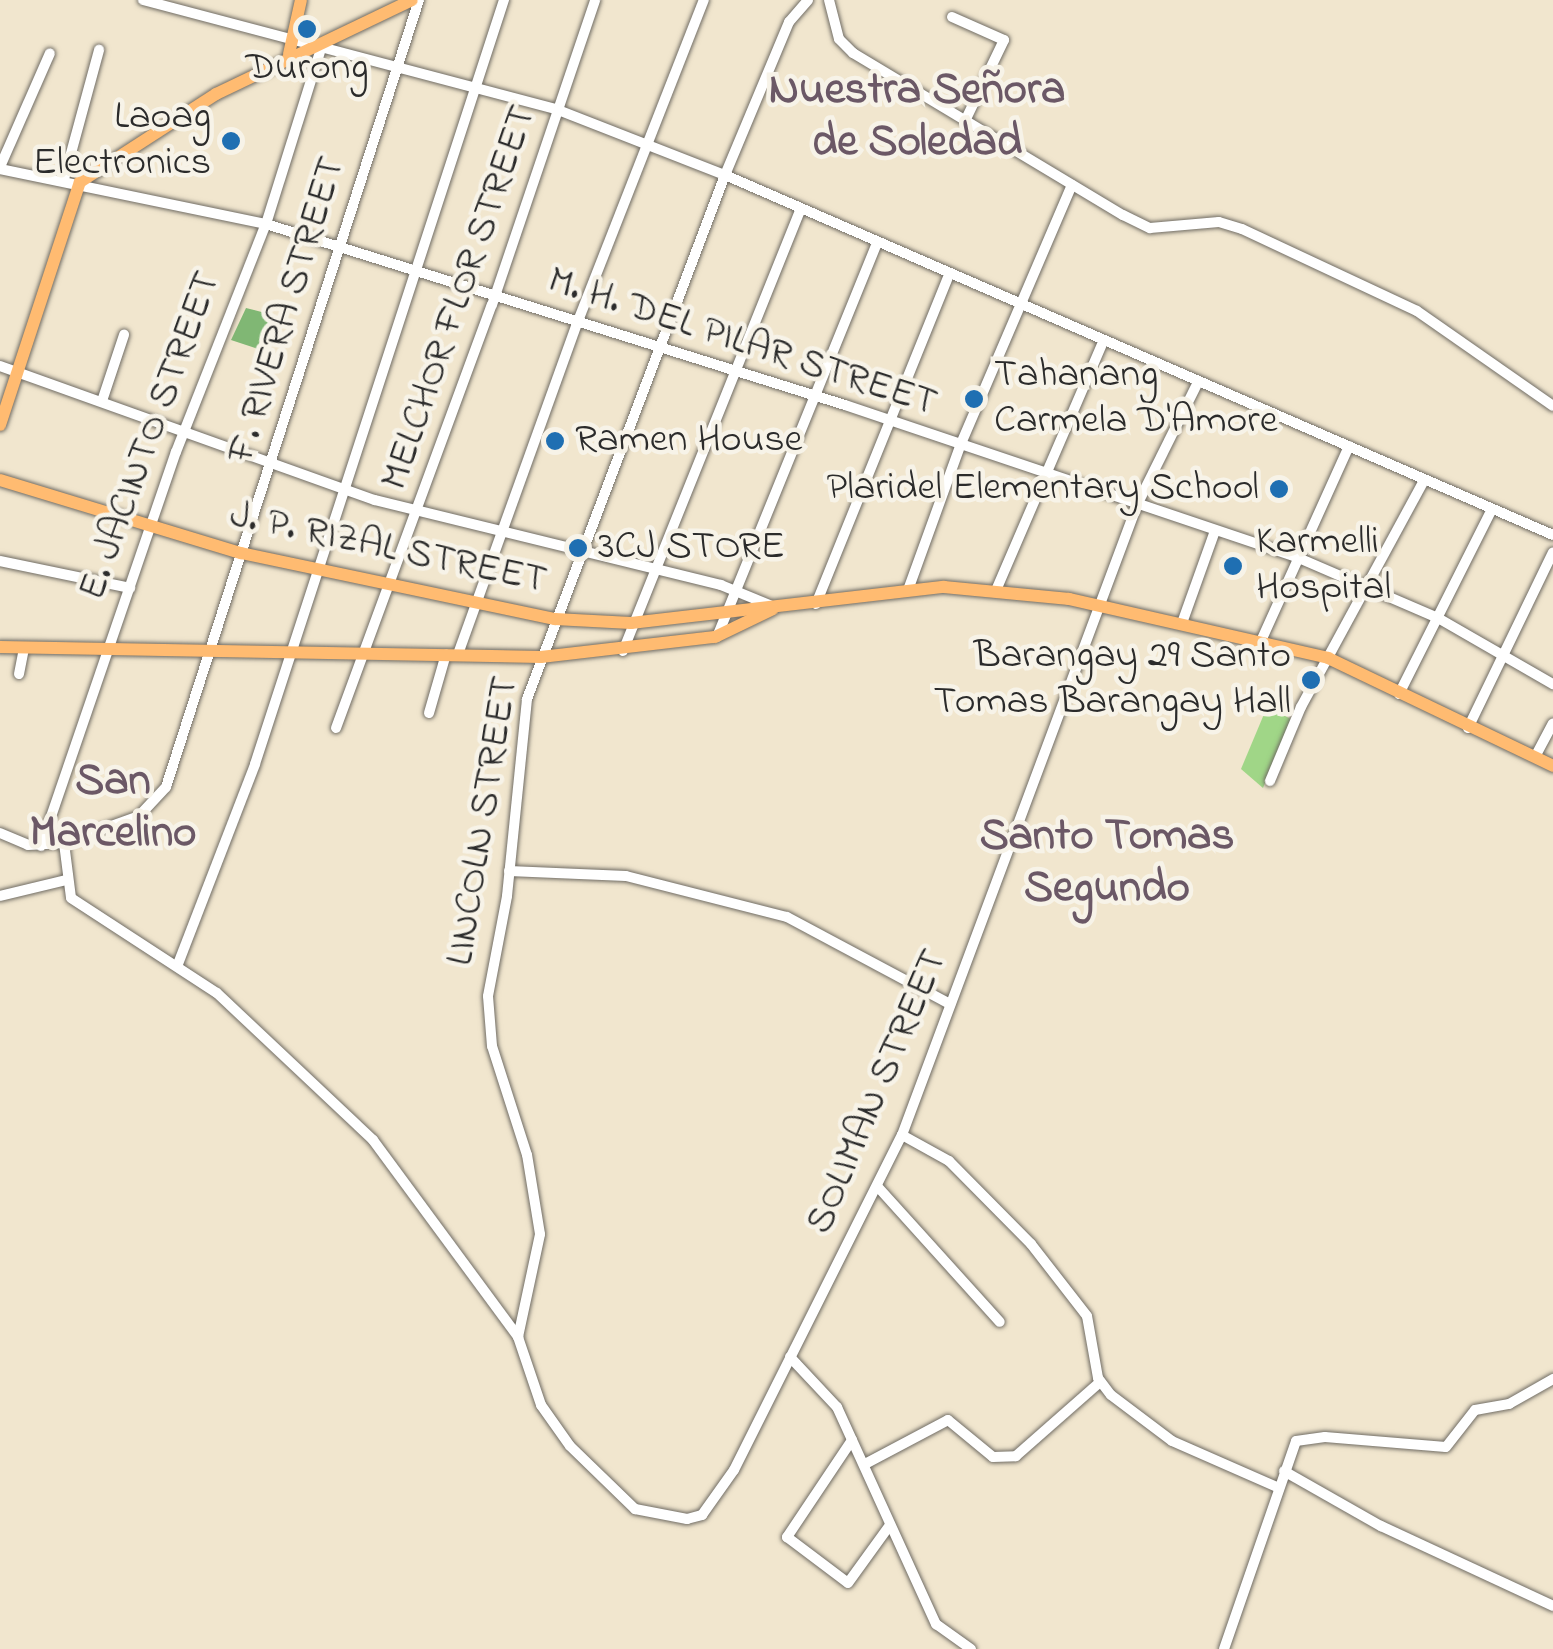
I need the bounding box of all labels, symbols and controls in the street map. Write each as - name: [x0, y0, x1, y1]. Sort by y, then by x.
- marker: Durong: [296, 18, 318, 40]
- place label: Durong: [245, 45, 369, 93]
- district label: Nuestra Señora de Soledad: [769, 65, 1065, 171]
- place label: Laoag Electronics: [33, 94, 211, 188]
- street label: MELCHOR FLOR STREET: [372, 99, 548, 497]
- marker: Laoag Electronics: [220, 130, 242, 152]
- street label: F. RIVERA STREET: [219, 151, 357, 469]
- street label: M. H. DEL PILAR STREET: [541, 257, 943, 429]
- street label: E. JACINTO STREET: [69, 265, 233, 607]
- place label: Tahanang Carmela D'Amore: [994, 352, 1278, 446]
- marker: Tahanang Carmela D'Amore: [963, 388, 985, 410]
- place label: Ramen House: [575, 417, 802, 465]
- marker: Ramen House: [544, 430, 566, 452]
- place label: Plaridel Elementary School: [826, 465, 1259, 513]
- marker: Plaridel Elementary School: [1268, 478, 1290, 500]
- street label: J. P. RIZAL STREET: [225, 492, 551, 606]
- place label: Karmelli Hospital: [1256, 519, 1391, 613]
- place label: 3CJ STORE: [598, 524, 785, 572]
- marker: 3CJ STORE: [567, 537, 589, 559]
- marker: Karmelli Hospital: [1220, 553, 1246, 579]
- place label: Barangay 29 Santo Tomas Barangay Hall: [934, 633, 1291, 727]
- marker: Barangay 29 Santo Tomas Barangay Hall: [1300, 669, 1322, 691]
- street label: LINCOLN STREET: [437, 673, 531, 969]
- district label: San Marcelino: [30, 756, 196, 862]
- district label: Santo Tomas Segundo: [980, 811, 1234, 917]
- street label: SOLIMAN STREET: [796, 943, 960, 1241]

